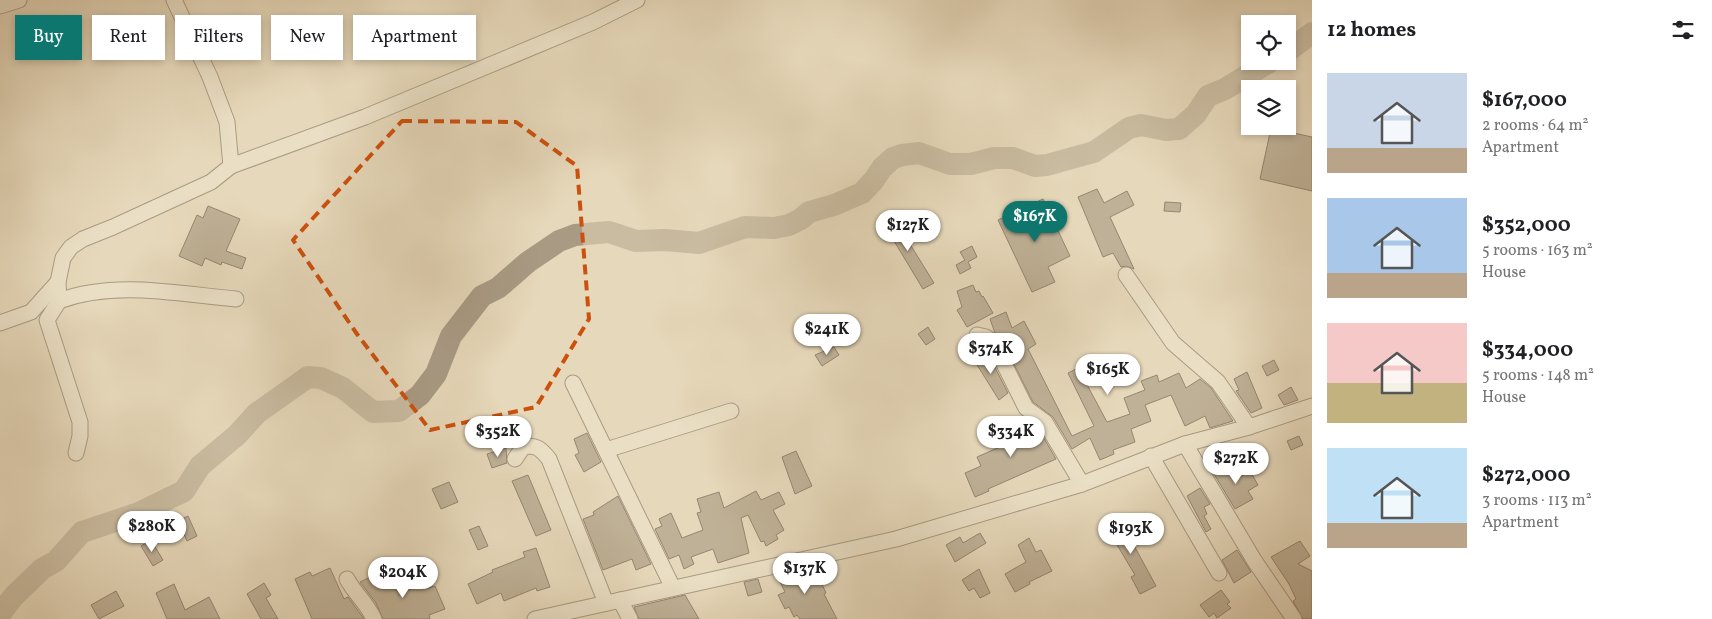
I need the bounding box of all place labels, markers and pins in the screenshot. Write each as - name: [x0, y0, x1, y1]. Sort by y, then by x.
- pin: $167K: [1000, 200, 1070, 243]
- pin: $127K: [873, 210, 943, 252]
- pin: $241K: [792, 314, 862, 356]
- pin: $374K: [956, 332, 1026, 375]
- pin: $165K: [1073, 354, 1143, 396]
- pin: $352K: [463, 416, 533, 458]
- pin: $334K: [976, 416, 1046, 458]
- pin: $272K: [1201, 442, 1271, 485]
- pin: $280K: [117, 510, 187, 553]
- pin: $193K: [1096, 512, 1166, 555]
- pin: $137K: [770, 552, 840, 595]
- pin: $204K: [368, 556, 438, 599]

